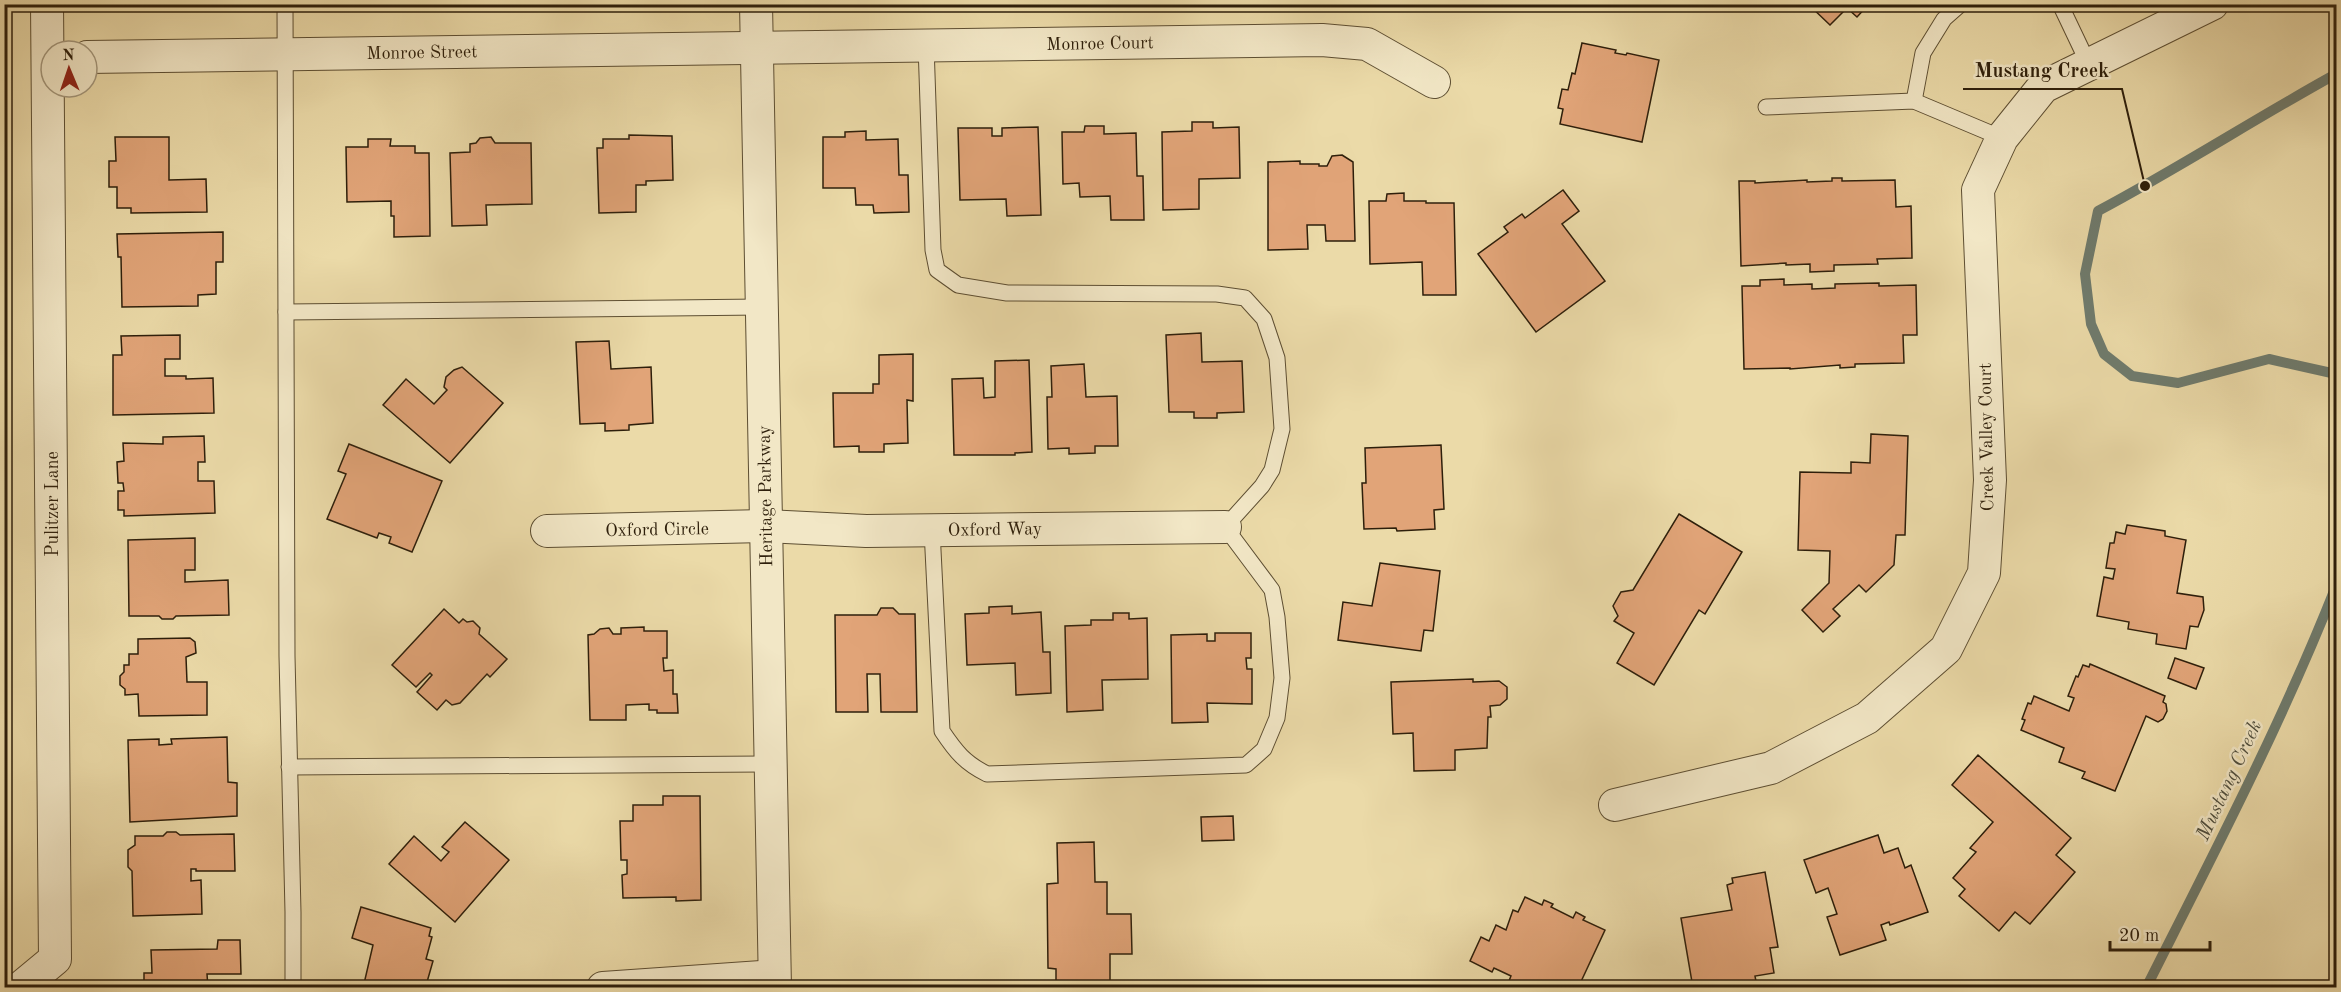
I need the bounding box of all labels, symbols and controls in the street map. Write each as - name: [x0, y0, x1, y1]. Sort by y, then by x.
- street label: Monroe Court: [1046, 34, 1154, 54]
- north arrow: [39, 39, 99, 99]
- street label: Monroe Street: [366, 43, 478, 63]
- text: N: [62, 48, 76, 64]
- callout: Mustang Creek: [1963, 51, 2122, 89]
- text: Mustang Creek: [1975, 62, 2109, 82]
- street label: Creek Valley Court: [1977, 363, 1997, 511]
- street label: Heritage Parkway: [756, 425, 776, 567]
- street label: Pulitzer Lane: [44, 451, 62, 557]
- street label: Oxford Circle: [605, 520, 709, 540]
- street label: Oxford Way: [948, 520, 1043, 540]
- water label: Mustang Creek: [2193, 718, 2266, 845]
- scale bar: [2110, 914, 2210, 952]
- text: 20 m: [2119, 927, 2159, 945]

